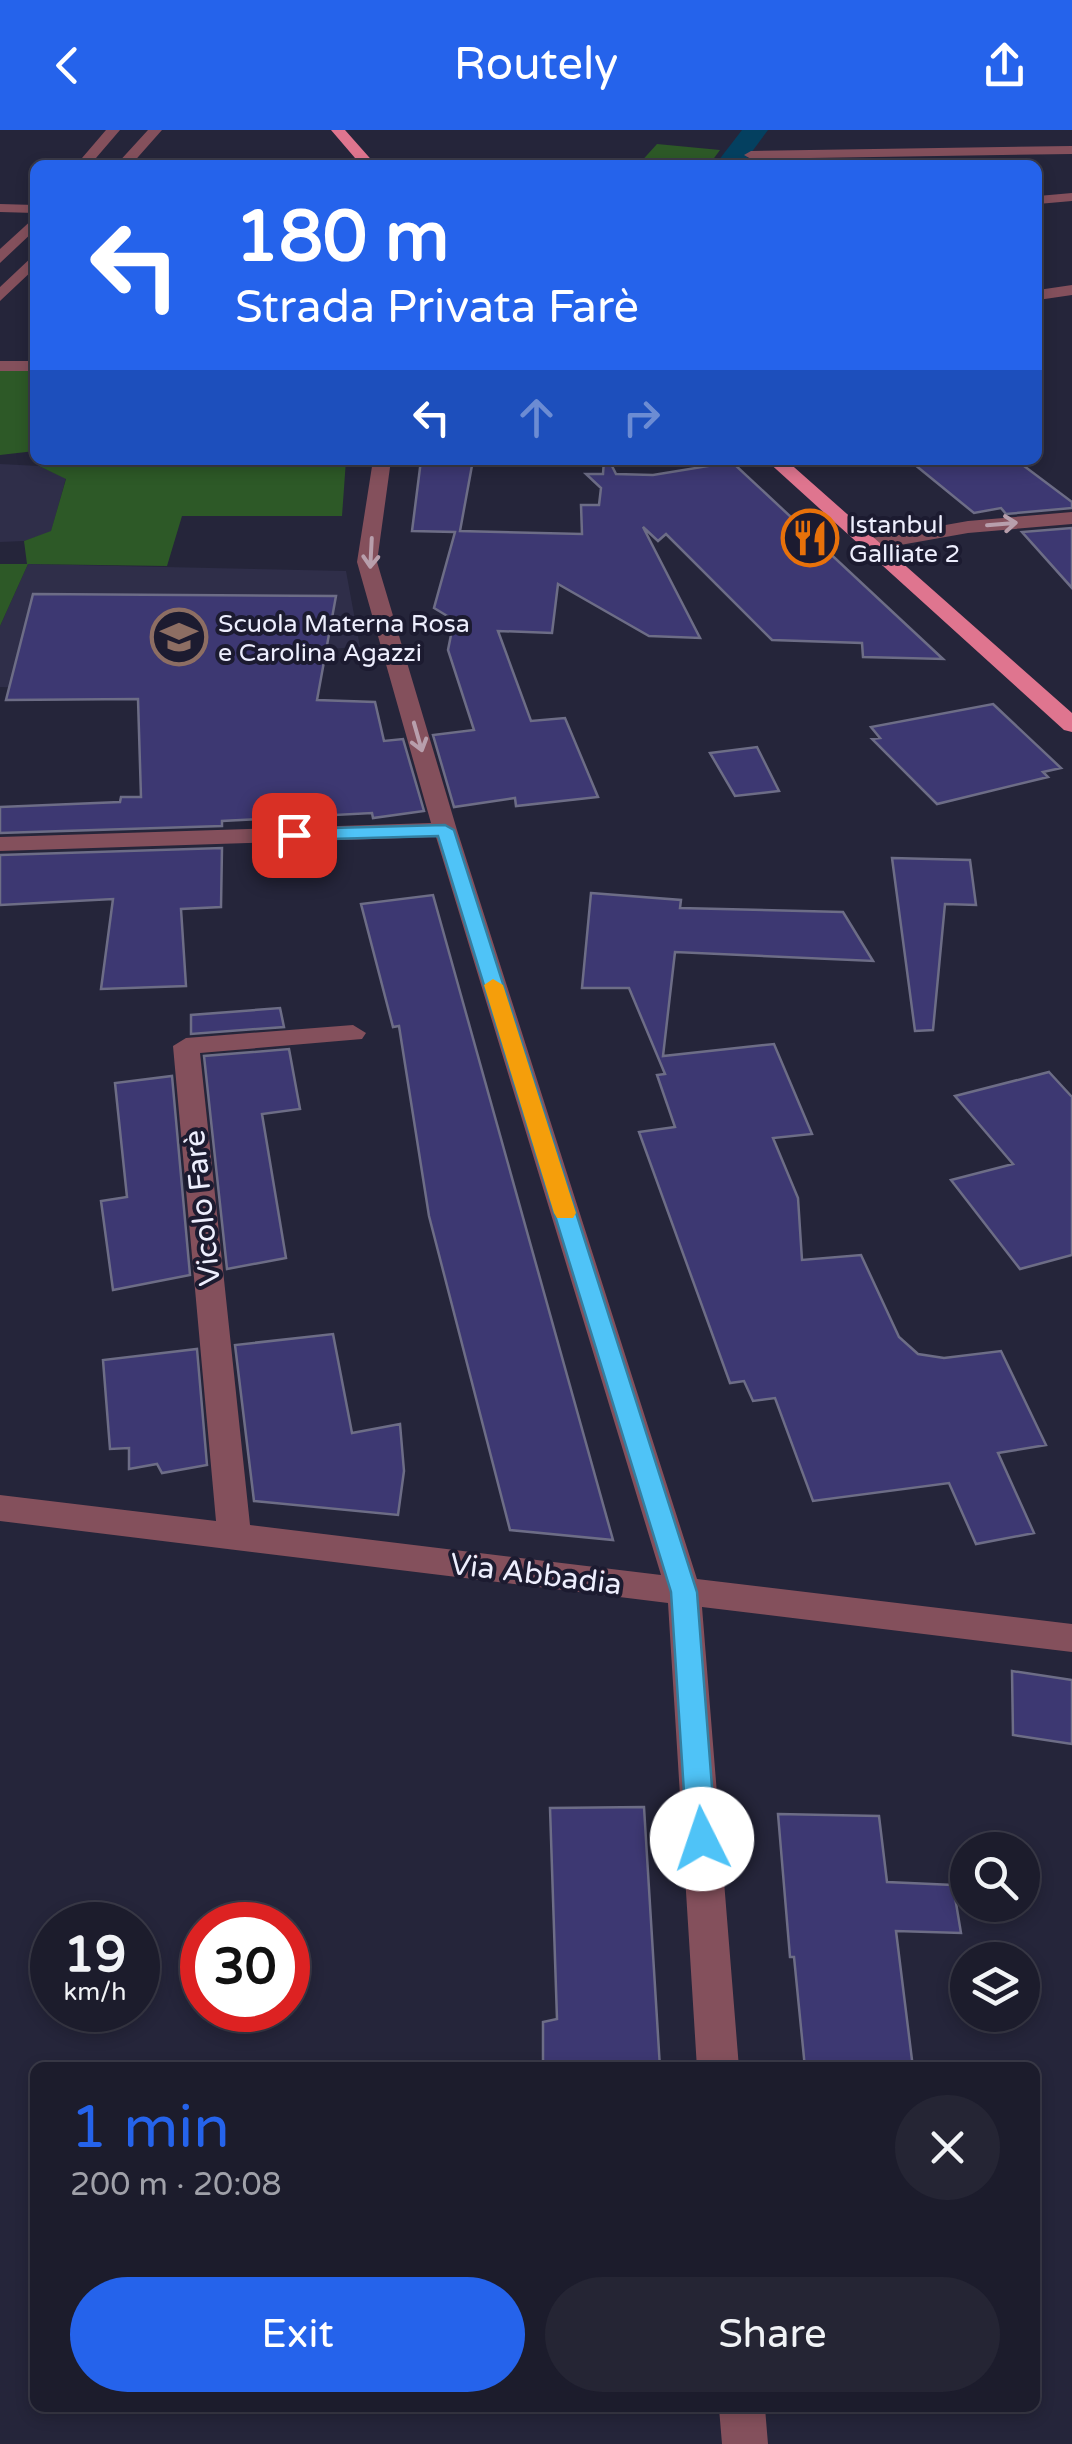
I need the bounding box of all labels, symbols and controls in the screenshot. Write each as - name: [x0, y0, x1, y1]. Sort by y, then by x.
- icon: back: [40, 38, 95, 93]
- text: Routely: [454, 38, 618, 92]
- icon: share: [977, 38, 1032, 93]
- text: 180 m: [235, 196, 449, 280]
- icon: left: [70, 200, 200, 330]
- text: Strada Privata Farè: [235, 281, 639, 335]
- icon: left: [404, 390, 459, 445]
- icon: ahead: [509, 390, 564, 445]
- icon: right: [614, 390, 669, 445]
- restaurant icon: Istanbul Galliate 2: [780, 508, 840, 568]
- place label: Istanbul Galliate 2: [849, 510, 960, 569]
- one-way arrow: [986, 514, 1018, 533]
- one-way arrow: [361, 536, 380, 569]
- school or university icon: Scuola Materna Rosa e Carolina Agazzi: [149, 607, 209, 667]
- place label: Scuola Materna Rosa e Carolina Agazzi: [218, 609, 470, 668]
- one-way arrow: [410, 721, 428, 752]
- pin: [252, 793, 337, 878]
- icon: arrive: [267, 808, 322, 863]
- street label: Vicolo Farè: [176, 1128, 229, 1288]
- street label: Via Abbadia: [448, 1546, 624, 1603]
- position arrow: [650, 1787, 754, 1891]
- map controls: [950, 1832, 1040, 2032]
- button: search: [950, 1832, 1040, 1922]
- speed limit sign: 30: [180, 1902, 310, 2032]
- text: 19: [64, 1925, 126, 1985]
- button: layers: [950, 1942, 1040, 2032]
- text: km/h: [64, 1977, 126, 2007]
- text: 1 min: [70, 2092, 230, 2164]
- button: close: [895, 2095, 1000, 2200]
- text: 200 m · 20:08: [70, 2166, 282, 2204]
- button: Exit: [70, 2277, 525, 2392]
- button: Share: [545, 2277, 1000, 2392]

